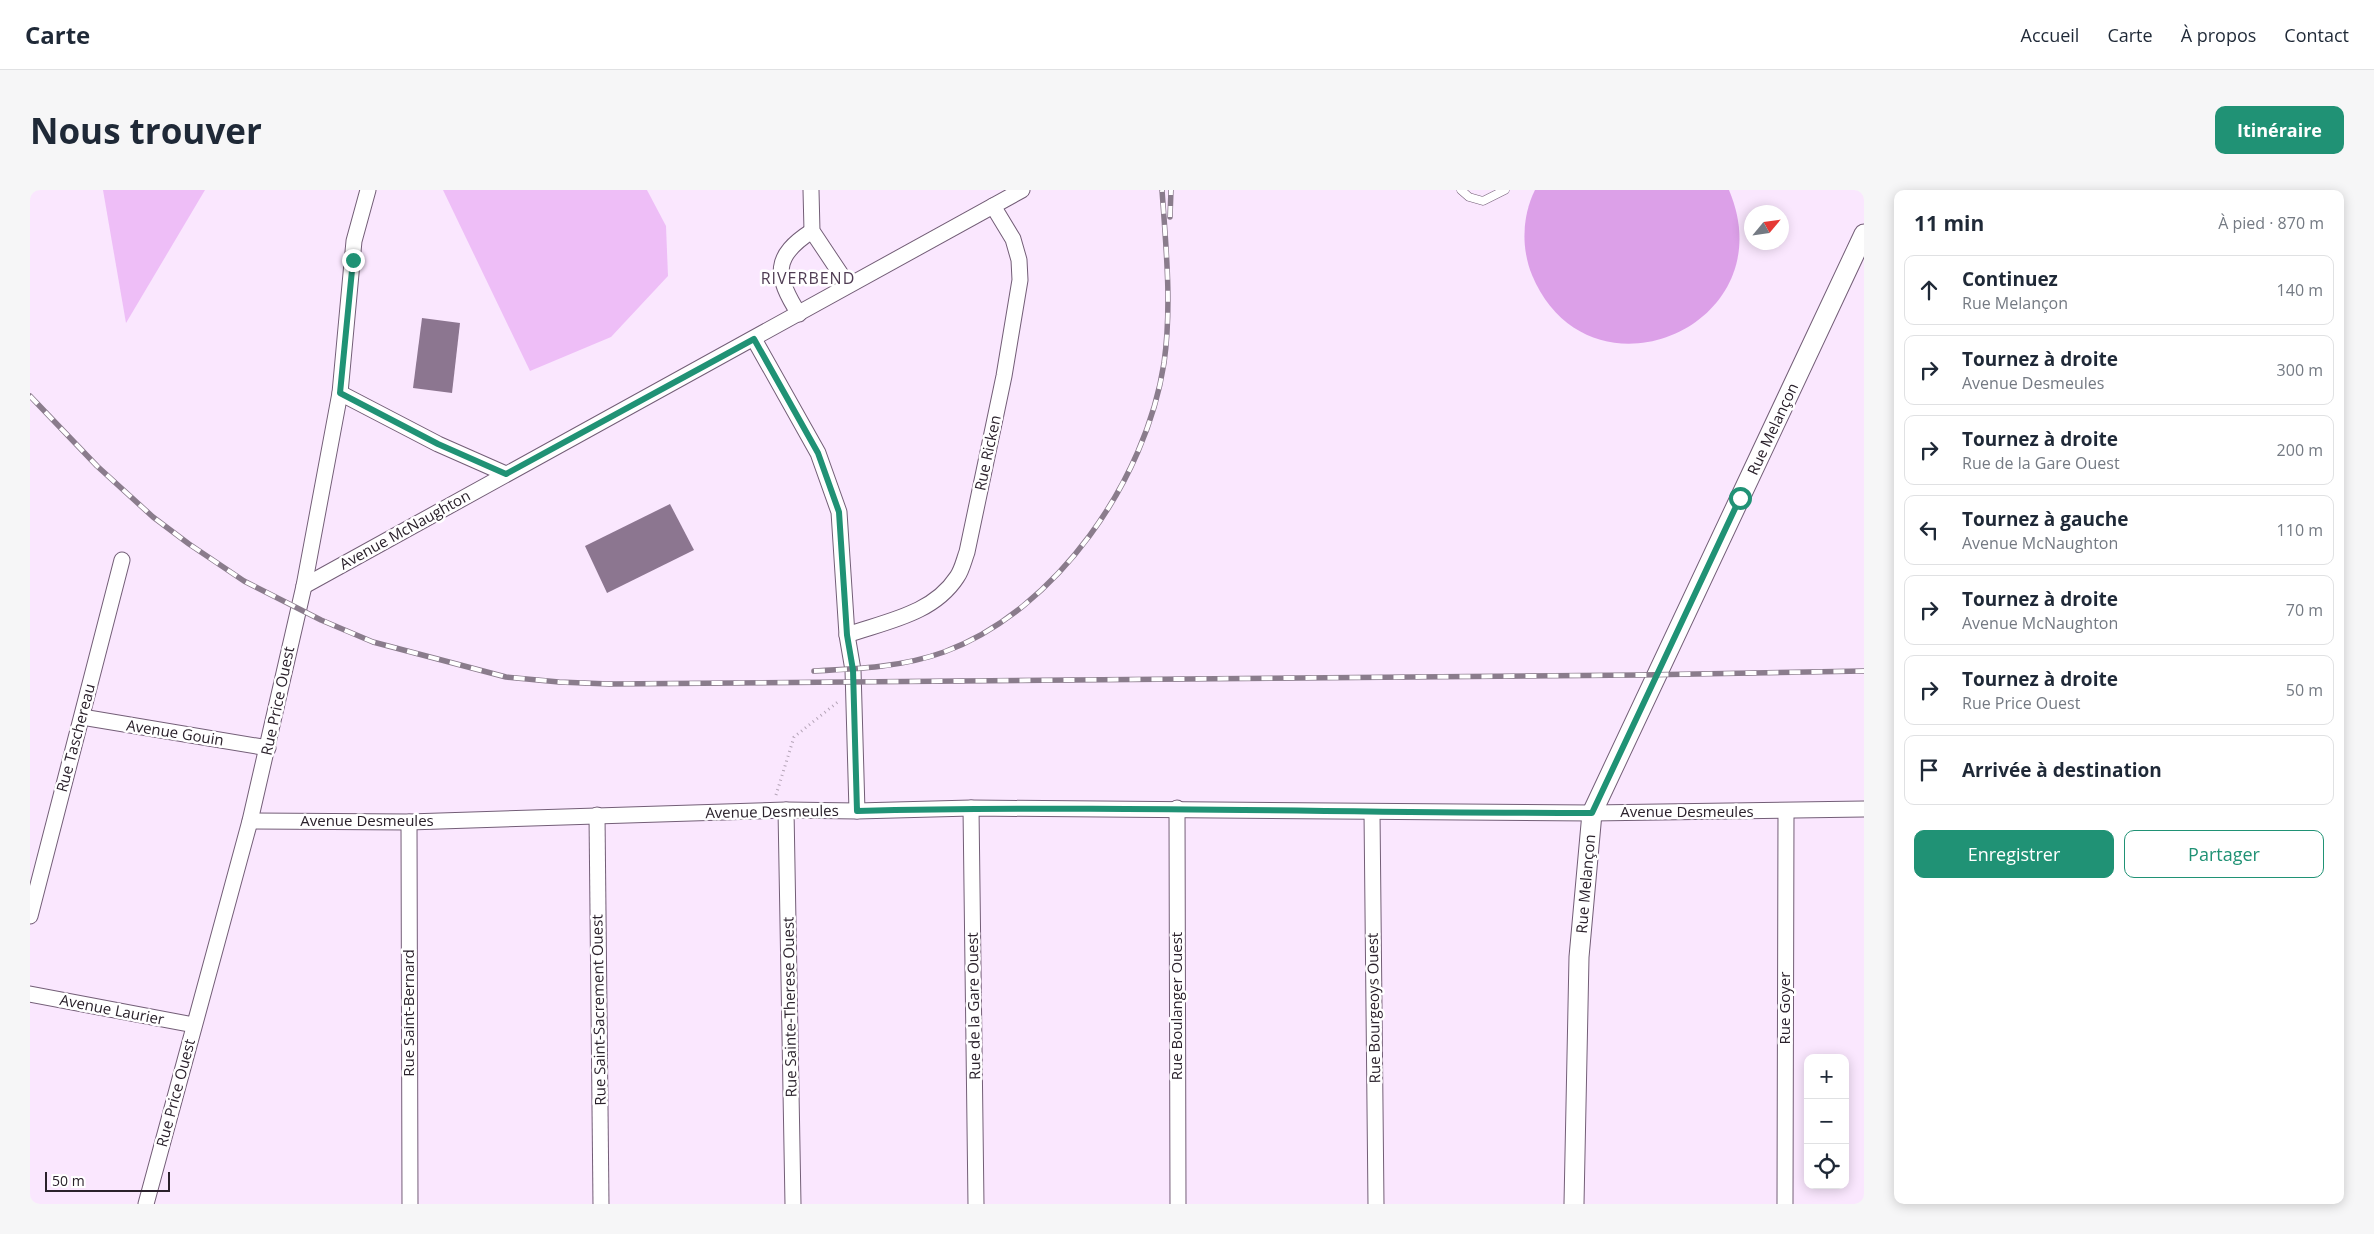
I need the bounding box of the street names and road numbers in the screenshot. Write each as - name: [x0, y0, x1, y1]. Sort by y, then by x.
- street label: Rue Melançon: [1742, 379, 1802, 478]
- street label: Rue Ricken: [969, 413, 1005, 492]
- street label: Avenue McNaughton: [336, 485, 473, 573]
- street label: Rue Price Ouest: [256, 644, 298, 757]
- street label: Rue Taschereau: [51, 681, 99, 794]
- street label: Avenue Gouin: [125, 714, 225, 750]
- street label: Avenue Desmeules: [705, 800, 839, 822]
- street label: Avenue Desmeules: [1620, 801, 1754, 821]
- street label: Avenue Desmeules: [300, 810, 434, 830]
- street label: Rue Melançon: [1571, 834, 1599, 934]
- street label: Rue Saint-Sacrement Ouest: [586, 914, 610, 1106]
- street label: Rue Sainte-Therese Ouest: [777, 917, 801, 1097]
- street label: Rue de la Gare Ouest: [962, 932, 984, 1080]
- street label: Rue Boulanger Ouest: [1166, 932, 1186, 1080]
- street label: Rue Bourgeoys Ouest: [1362, 932, 1384, 1084]
- street label: Rue Saint-Bernard: [398, 949, 418, 1077]
- street label: Rue Goyer: [1774, 972, 1794, 1044]
- street label: Avenue Laurier: [58, 989, 166, 1029]
- street label: Rue Price Ouest: [151, 1037, 199, 1149]

